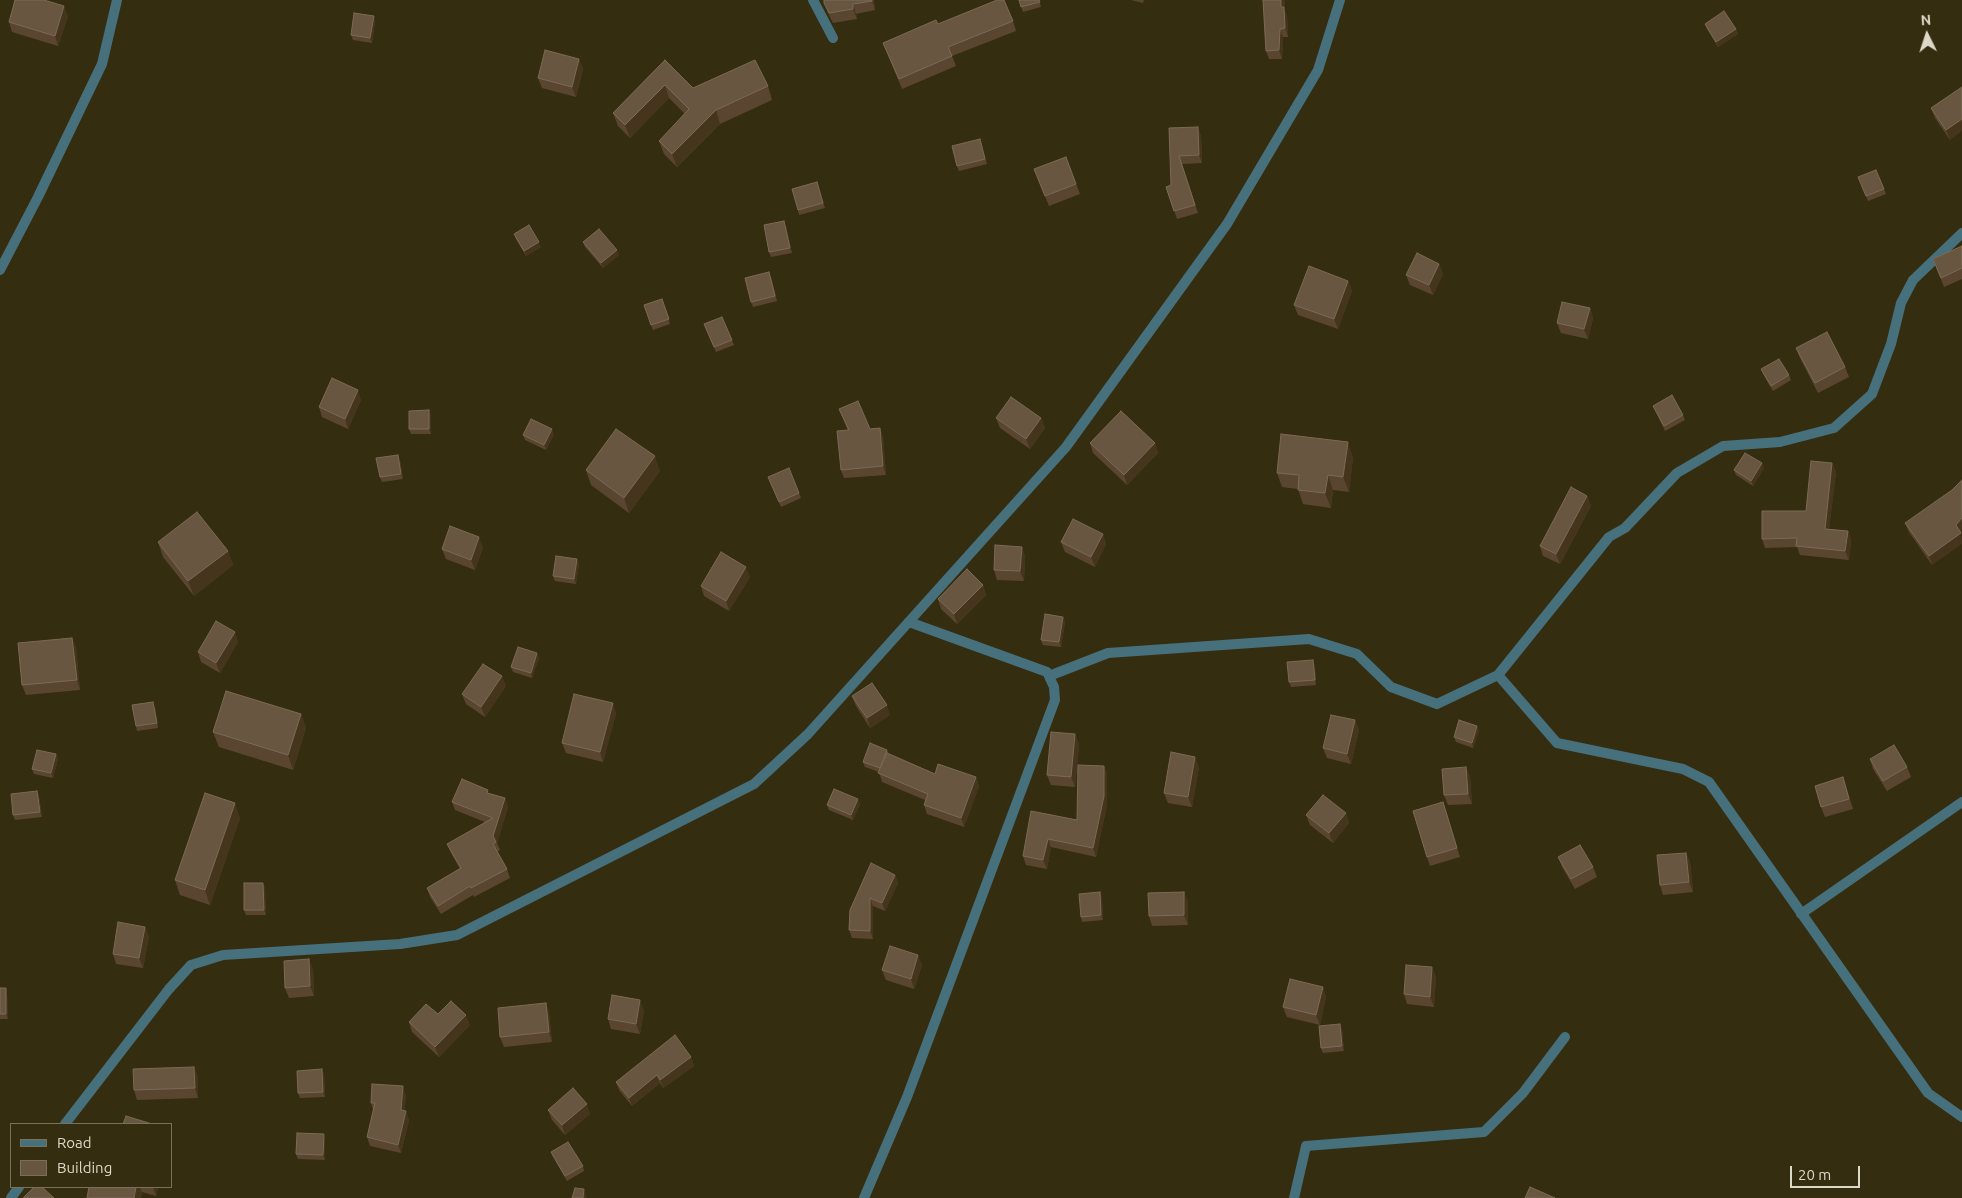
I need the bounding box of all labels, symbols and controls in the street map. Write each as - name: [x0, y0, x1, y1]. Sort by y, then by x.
- north arrow: [1902, 10, 1952, 60]
- text: N: [1920, 12, 1932, 28]
- legend: [10, 1123, 172, 1188]
- text: Road: [57, 1134, 92, 1151]
- scale bar: [1792, 1156, 1862, 1188]
- text: Building: [57, 1159, 112, 1176]
- text: 20 m: [1798, 1166, 1831, 1183]

